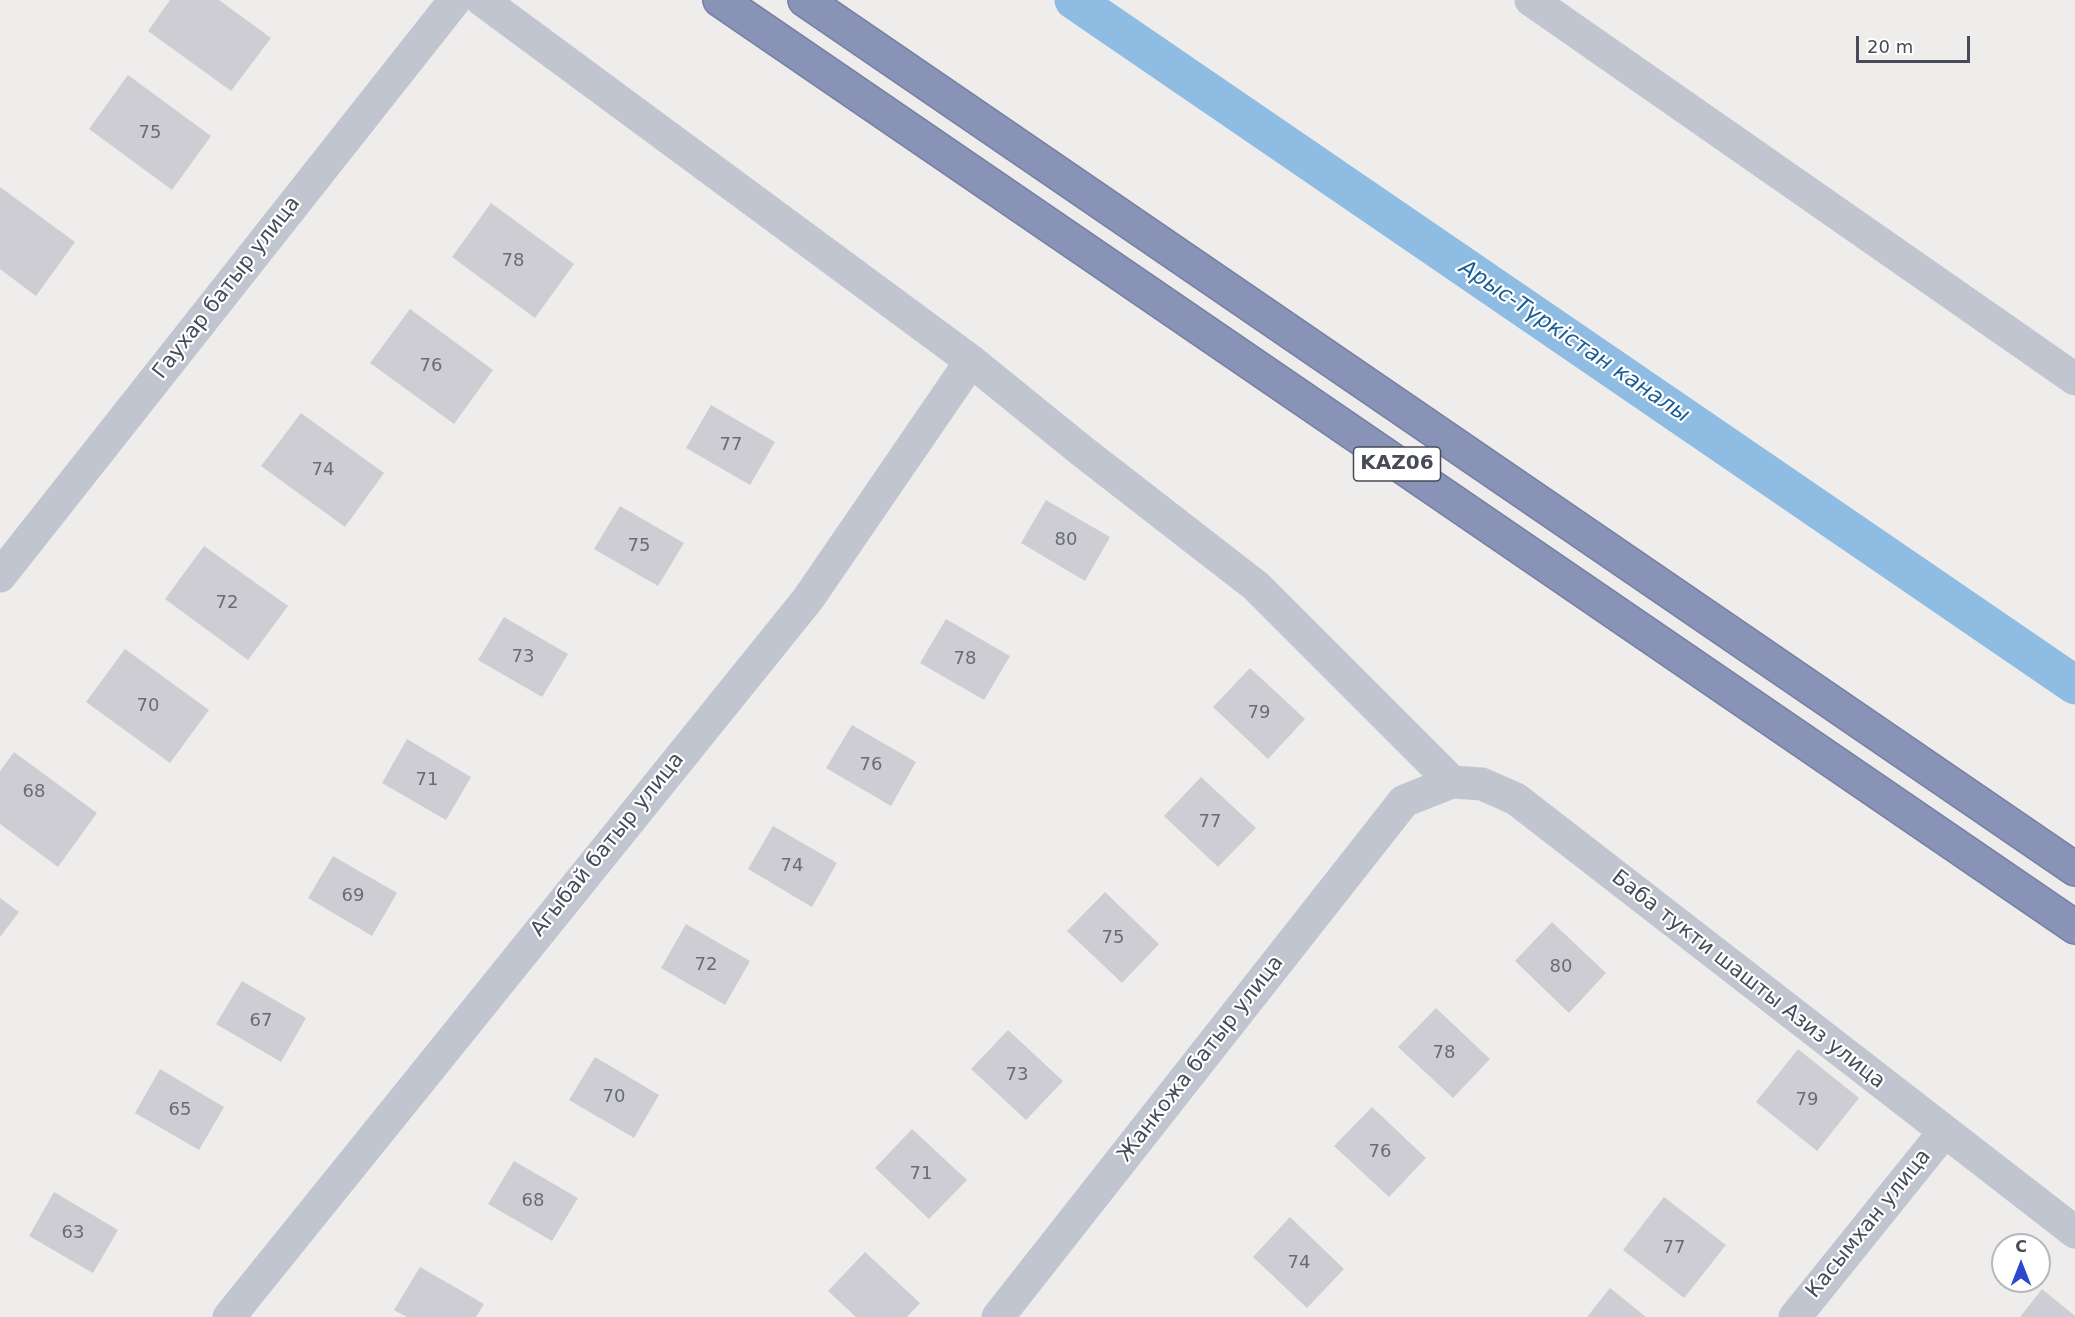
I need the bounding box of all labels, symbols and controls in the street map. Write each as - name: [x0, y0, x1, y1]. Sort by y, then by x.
- scale bar: [1859, 24, 1973, 62]
- text: 20 m: [1867, 36, 1913, 57]
- house number: 75: [139, 122, 161, 144]
- street label: Гаухар батыр улица: [148, 192, 306, 384]
- house number: 78: [502, 250, 524, 272]
- water label: Арыс-Түркістан каналы: [1454, 255, 1694, 429]
- house number: 76: [420, 355, 442, 377]
- house number: 77: [720, 434, 742, 456]
- road number: KАZ06: [1354, 447, 1440, 481]
- house number: 74: [312, 459, 334, 481]
- house number: 80: [1055, 529, 1077, 551]
- house number: 75: [628, 535, 650, 557]
- house number: 72: [216, 592, 238, 614]
- house number: 73: [512, 646, 534, 668]
- house number: 78: [954, 648, 976, 670]
- house number: 70: [137, 695, 159, 717]
- house number: 79: [1248, 702, 1270, 724]
- street label: Агыбай батыр улица: [526, 748, 690, 942]
- house number: 76: [860, 754, 882, 776]
- house number: 71: [416, 769, 438, 791]
- house number: 68: [23, 781, 45, 803]
- house number: 77: [1199, 811, 1221, 833]
- house number: 74: [781, 855, 803, 877]
- street label: Баба тукти шашты Азиз улица: [1606, 865, 1890, 1095]
- house number: 69: [342, 885, 364, 907]
- house number: 75: [1102, 927, 1124, 949]
- street label: Жанкожа батыр улица: [1113, 951, 1289, 1167]
- house number: 72: [695, 954, 717, 976]
- house number: 80: [1550, 956, 1572, 978]
- house number: 67: [250, 1010, 272, 1032]
- house number: 78: [1433, 1042, 1455, 1064]
- house number: 73: [1006, 1064, 1028, 1086]
- house number: 70: [603, 1086, 625, 1108]
- house number: 79: [1796, 1089, 1818, 1111]
- house number: 65: [169, 1099, 191, 1121]
- house number: 76: [1369, 1141, 1391, 1163]
- street label: Касымхан улица: [1801, 1145, 1937, 1303]
- house number: 71: [910, 1163, 932, 1185]
- house number: 68: [522, 1190, 544, 1212]
- house number: 63: [62, 1222, 84, 1244]
- north arrow: [1991, 1233, 2051, 1293]
- house number: 77: [1663, 1237, 1685, 1259]
- text: С: [2015, 1237, 2027, 1256]
- house number: 74: [1288, 1252, 1310, 1274]

